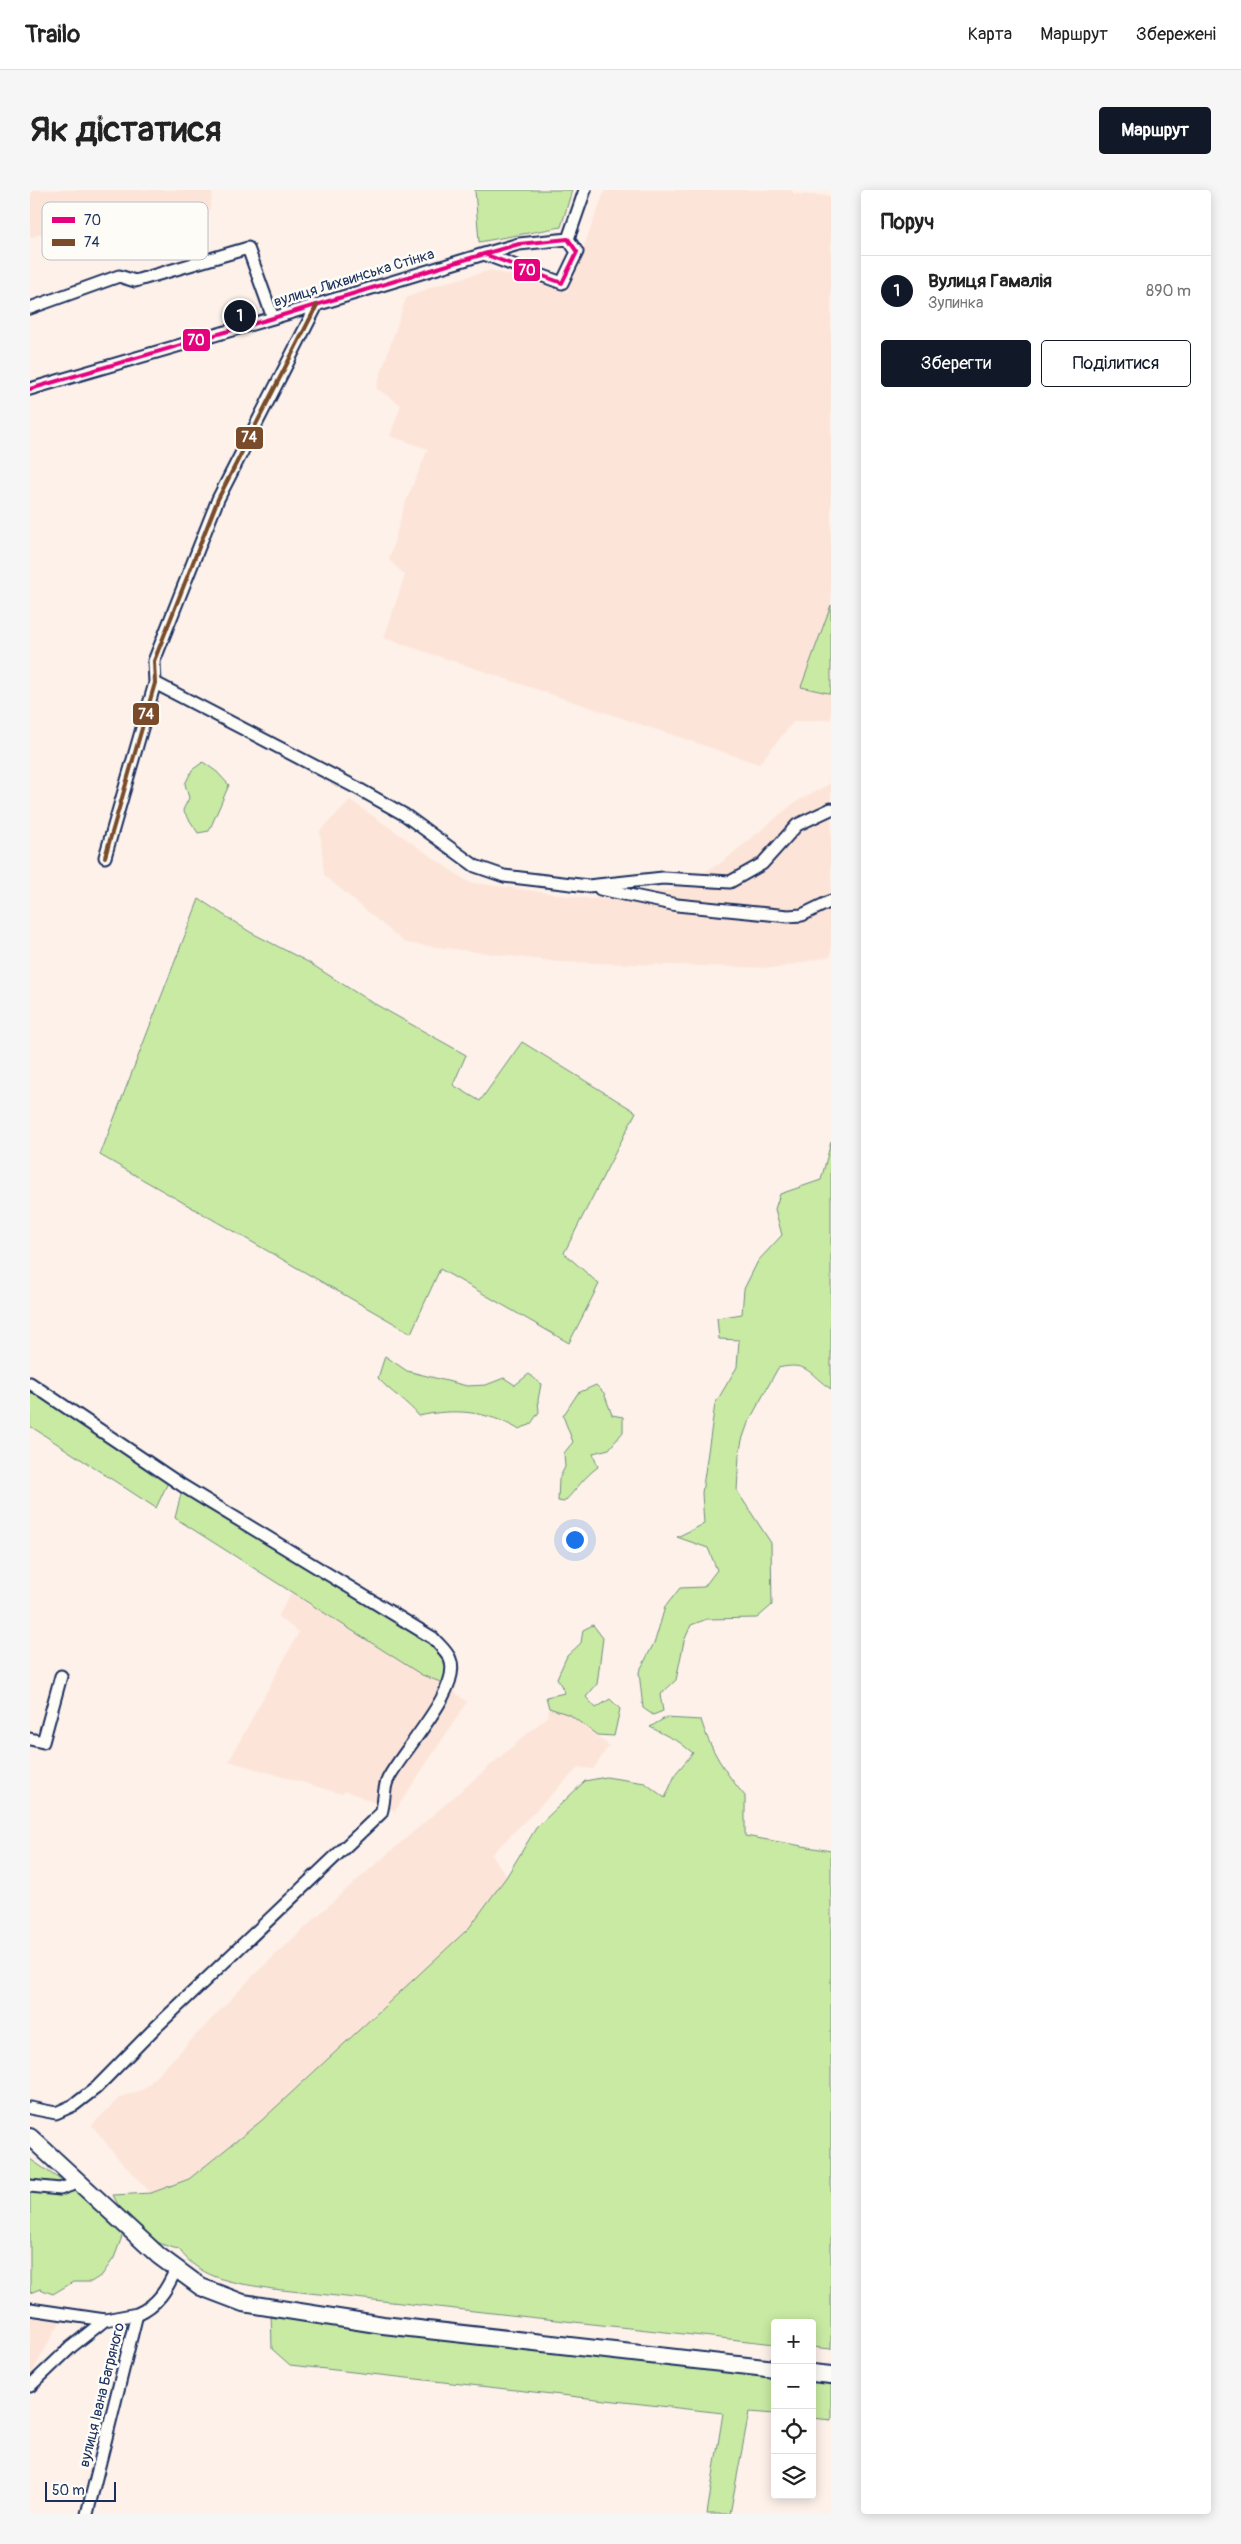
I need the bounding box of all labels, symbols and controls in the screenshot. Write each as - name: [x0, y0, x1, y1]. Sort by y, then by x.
- text: Trailo: [25, 20, 80, 49]
- text: Карта: [968, 23, 1012, 46]
- text: Маршрут: [1040, 23, 1108, 46]
- text: Збережені: [1136, 23, 1216, 46]
- button: Маршрут: [1099, 107, 1211, 154]
- text: Як дістатися: [30, 108, 221, 152]
- legend: [42, 202, 208, 260]
- text: Поруч: [881, 209, 934, 236]
- text: 70: [84, 212, 101, 229]
- text: 74: [84, 234, 100, 251]
- street label: вулиця Лихвинська Стінка: [271, 245, 437, 311]
- line badge: 70: [513, 258, 541, 282]
- text: 70: [519, 262, 536, 279]
- text: Вулиця Гамалія: [928, 269, 1052, 293]
- text: 1: [894, 281, 900, 301]
- text: 890 m: [1146, 281, 1191, 301]
- text: Зупинка: [928, 293, 983, 313]
- pin: 1: [224, 297, 256, 335]
- line badge: 70: [182, 328, 211, 352]
- text: 70: [188, 332, 205, 349]
- button: Зберегти: [881, 340, 1031, 387]
- button: Поділитися: [1041, 340, 1191, 387]
- line badge: 74: [235, 426, 264, 450]
- text: 74: [241, 429, 258, 446]
- line badge: 74: [132, 702, 160, 726]
- text: 74: [138, 706, 155, 723]
- your location: [562, 1527, 588, 1553]
- map controls: [771, 2319, 816, 2499]
- button: +: [771, 2319, 816, 2364]
- street label: вулиця Івана Багряного: [75, 2321, 129, 2469]
- button: −: [771, 2364, 816, 2409]
- button: locate: [771, 2409, 816, 2454]
- button: layers: [771, 2454, 816, 2499]
- scale bar: [45, 2479, 116, 2502]
- text: 50 m: [52, 2482, 85, 2499]

